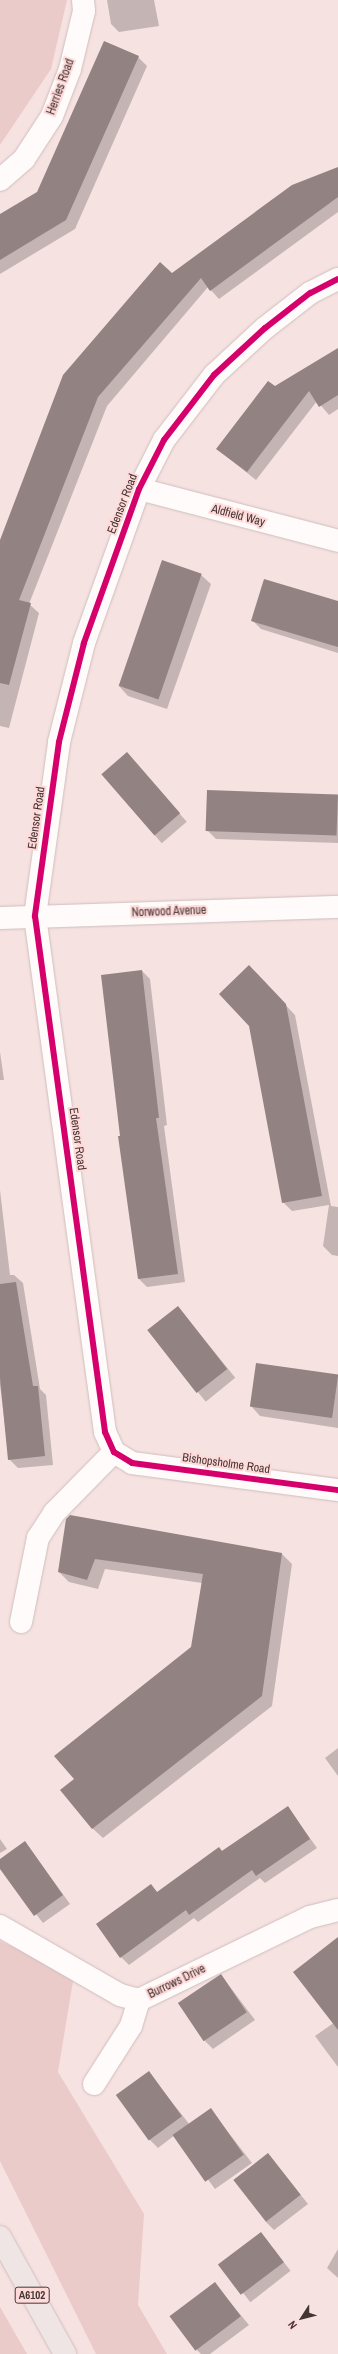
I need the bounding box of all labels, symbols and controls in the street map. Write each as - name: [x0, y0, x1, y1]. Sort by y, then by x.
- street label: Herries Road: [44, 57, 78, 117]
- street label: Edensor Road: [105, 472, 141, 536]
- street label: Aldfield Way: [210, 502, 266, 530]
- street label: Edensor Road: [25, 786, 49, 850]
- street label: Norwood Avenue: [131, 903, 207, 921]
- street label: Edensor Road: [65, 1107, 89, 1171]
- street label: Bishopsholme Road: [181, 1451, 271, 1477]
- street label: Burrows Drive: [146, 1962, 208, 2002]
- road number: A6102: [14, 2286, 50, 2304]
- north arrow: [282, 2298, 322, 2338]
- text: N: [285, 2318, 300, 2332]

